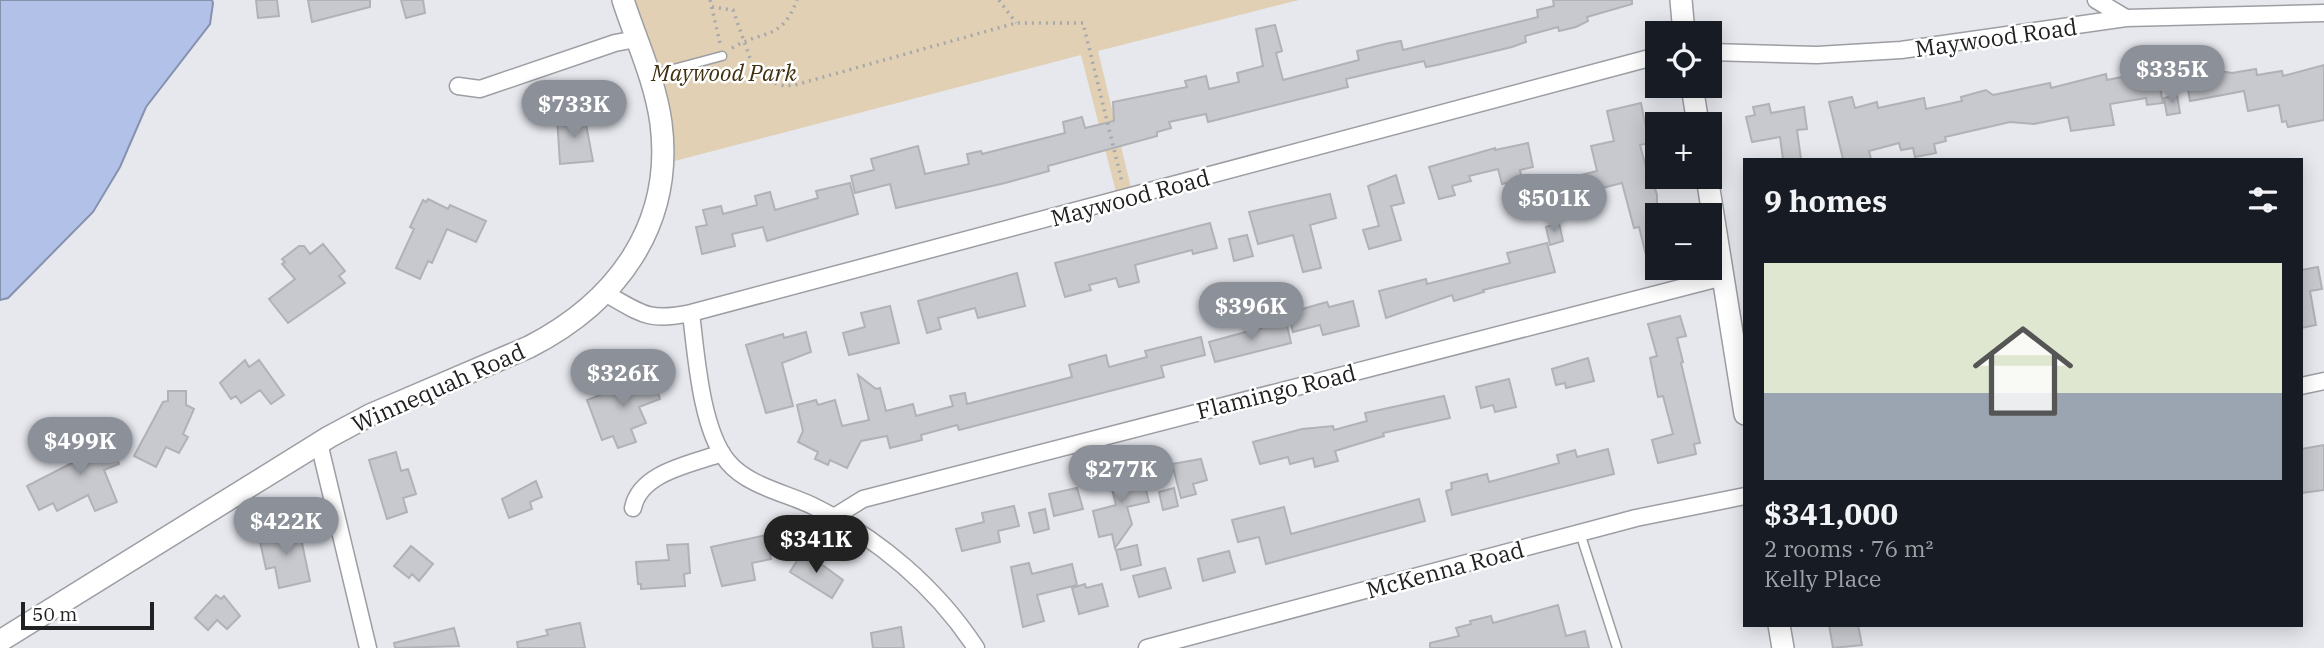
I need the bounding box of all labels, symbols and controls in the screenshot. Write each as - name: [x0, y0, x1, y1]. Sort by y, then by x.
- street label: Maywood Road: [1913, 11, 2079, 63]
- map controls: [1645, 21, 1722, 280]
- button: locate: [1645, 21, 1722, 98]
- pin: $335K: [2123, 46, 2221, 105]
- text: $335K: [2136, 53, 2208, 83]
- park label: Maywood Park: [650, 57, 798, 87]
- pin: $733K: [525, 80, 623, 140]
- text: $733K: [538, 88, 610, 118]
- button: +: [1645, 112, 1722, 189]
- street label: Maywood Road: [1047, 161, 1213, 233]
- pin: $501K: [1505, 174, 1603, 234]
- text: 9 homes: [1764, 181, 1887, 220]
- icon: filters: [2244, 181, 2282, 219]
- text: $501K: [1518, 182, 1590, 212]
- button: −: [1645, 203, 1722, 280]
- pin: $396K: [1202, 282, 1300, 342]
- text: $396K: [1215, 290, 1287, 320]
- icon: home: [1960, 308, 2086, 434]
- street label: Winnequah Road: [347, 335, 529, 439]
- pin: $326K: [574, 350, 672, 409]
- text: $326K: [587, 357, 659, 387]
- street label: Flamingo Road: [1193, 357, 1359, 425]
- pin: $499K: [31, 418, 129, 477]
- text: $499K: [44, 425, 116, 455]
- pin: $277K: [1072, 446, 1170, 505]
- text: $277K: [1085, 453, 1157, 483]
- text: $341,000: [1764, 494, 1898, 533]
- pin: $422K: [237, 498, 335, 557]
- text: $422K: [250, 505, 322, 535]
- pin: $341K: [767, 516, 865, 575]
- text: $341K: [780, 523, 852, 553]
- text: 2 rooms · 76 m²: [1764, 533, 1934, 563]
- street label: McKenna Road: [1363, 534, 1527, 604]
- text: Kelly Place: [1764, 563, 1881, 593]
- scale bar: [21, 599, 154, 631]
- text: 50 m: [32, 602, 77, 626]

